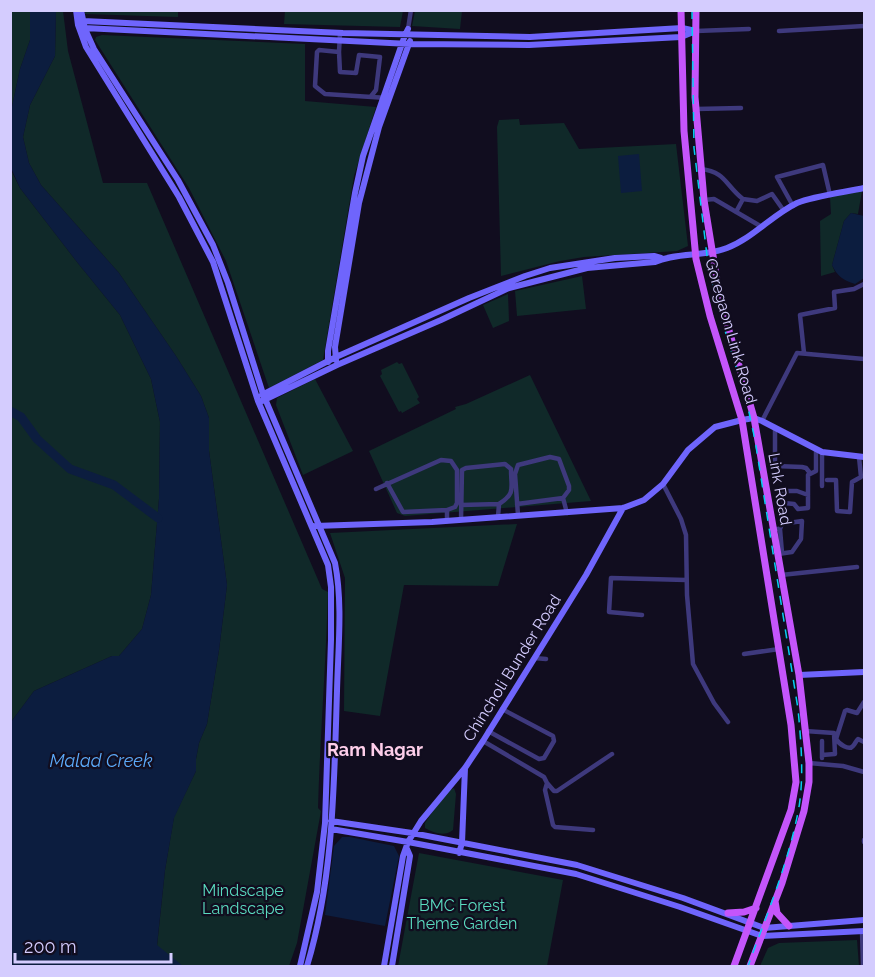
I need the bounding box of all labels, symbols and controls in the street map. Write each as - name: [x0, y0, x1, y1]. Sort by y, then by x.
- street label: Goregaon Link Road: [701, 256, 761, 406]
- street label: Link Road: [764, 451, 796, 527]
- street label: Chincholi Bunder Road: [459, 591, 565, 745]
- district label: Ram Nagar: [327, 739, 423, 760]
- water label: Malad Creek: [49, 750, 153, 771]
- park label: Mindscape Landscape: [202, 881, 284, 918]
- park label: BMC Forest Theme Garden: [407, 896, 517, 933]
- scale bar: [15, 926, 171, 964]
- text: 200 m: [24, 936, 77, 957]

